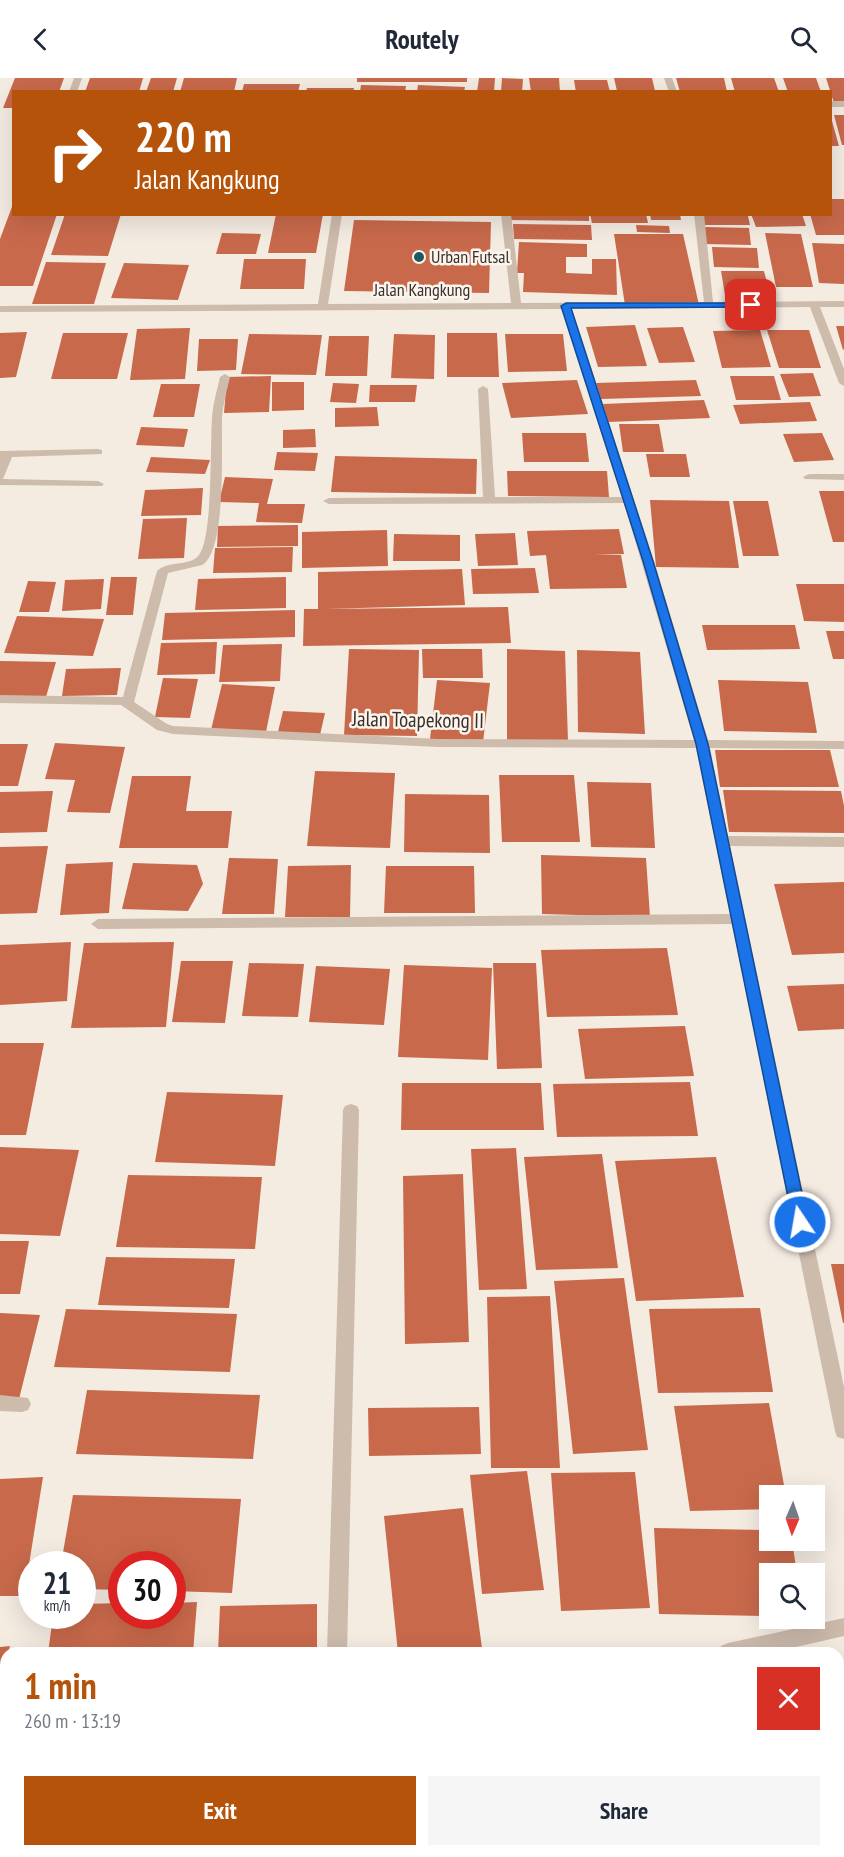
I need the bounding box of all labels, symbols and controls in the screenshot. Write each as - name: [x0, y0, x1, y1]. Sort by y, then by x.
- text: Routely: [385, 22, 459, 56]
- icon: back: [24, 23, 57, 56]
- icon: search: [787, 23, 820, 56]
- text: 220 m: [135, 109, 232, 164]
- icon: right: [36, 114, 114, 192]
- text: Jalan Kangkung: [135, 162, 280, 196]
- place label: Urban Futsal: [431, 245, 511, 268]
- marker: Urban Futsal: [412, 250, 426, 264]
- street label: Jalan Kangkung: [373, 278, 470, 301]
- pin: [725, 279, 776, 330]
- icon: arrive: [734, 288, 767, 321]
- street label: Jalan Toapekong II: [351, 705, 484, 734]
- position arrow: [768, 1190, 832, 1254]
- north arrow: [759, 1485, 825, 1551]
- map controls: [759, 1485, 825, 1629]
- speed limit sign: 30: [108, 1551, 186, 1629]
- text: 21: [43, 1563, 71, 1602]
- button: search: [759, 1563, 825, 1629]
- text: km/h: [44, 1596, 70, 1615]
- text: 1 min: [24, 1662, 97, 1709]
- button: close: [757, 1667, 820, 1730]
- text: 260 m · 13:19: [24, 1708, 121, 1734]
- button: Exit: [24, 1776, 416, 1845]
- button: Share: [428, 1776, 820, 1845]

